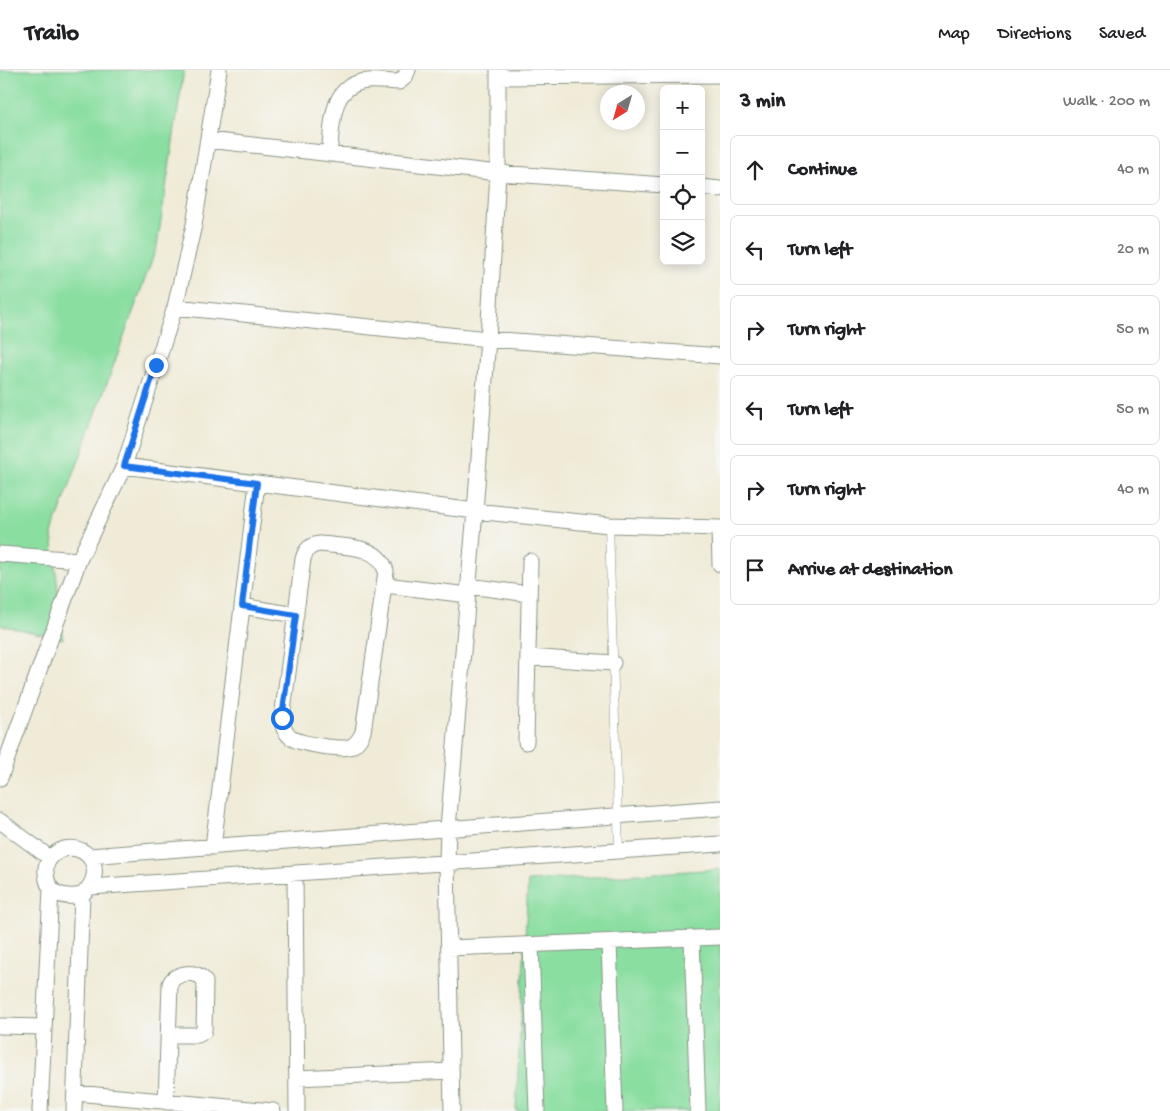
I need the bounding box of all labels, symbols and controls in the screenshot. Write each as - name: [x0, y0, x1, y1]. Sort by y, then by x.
- text: Trailo: [25, 20, 79, 49]
- text: Map: [938, 24, 970, 45]
- text: Directions: [998, 24, 1071, 45]
- text: Saved: [1099, 24, 1145, 45]
- north arrow: [600, 85, 645, 130]
- map controls: [660, 85, 705, 265]
- button: +: [660, 85, 705, 130]
- text: 3 min: [740, 90, 785, 115]
- text: Walk · 200 m: [1063, 93, 1150, 112]
- button: −: [660, 130, 705, 175]
- icon: ahead: [741, 156, 769, 184]
- text: Continue: [788, 159, 857, 182]
- text: 40 m: [1117, 161, 1149, 180]
- button: locate: [660, 175, 705, 220]
- button: layers: [660, 220, 705, 265]
- icon: left: [741, 236, 769, 264]
- text: Turn left: [788, 239, 852, 262]
- text: 20 m: [1117, 241, 1149, 260]
- icon: right: [741, 316, 769, 344]
- text: Turn right: [788, 319, 864, 342]
- text: 50 m: [1116, 321, 1149, 340]
- route end: [145, 354, 168, 377]
- icon: left: [741, 396, 769, 424]
- text: Turn left: [788, 399, 852, 422]
- text: 50 m: [1116, 401, 1149, 420]
- icon: right: [741, 476, 769, 504]
- text: Turn right: [788, 479, 864, 502]
- text: 40 m: [1117, 481, 1149, 500]
- icon: arrive: [741, 556, 769, 584]
- text: Arrive at destination: [788, 559, 952, 582]
- route start: [271, 707, 294, 730]

